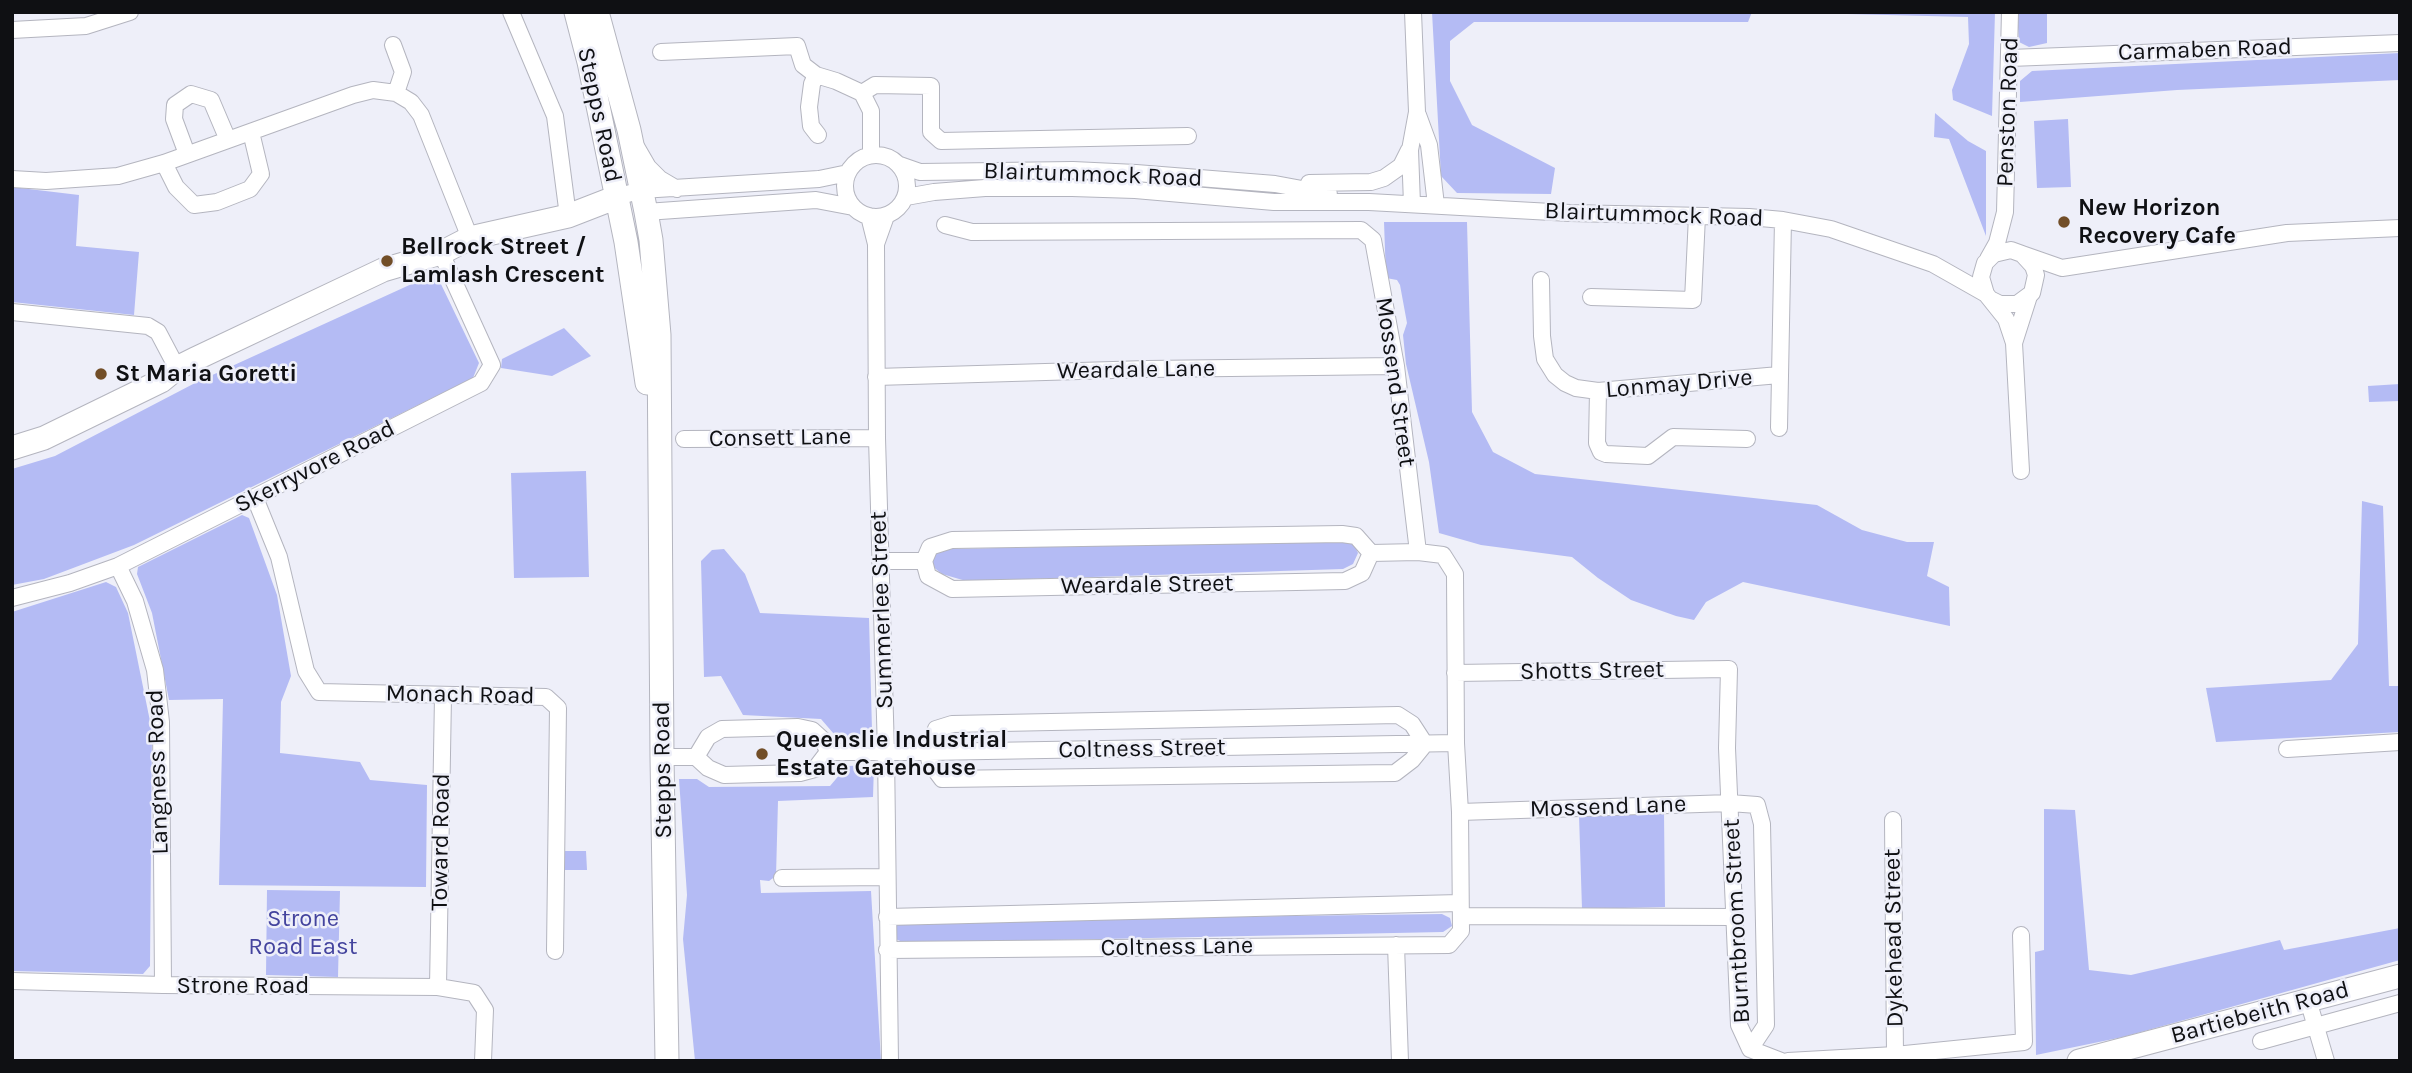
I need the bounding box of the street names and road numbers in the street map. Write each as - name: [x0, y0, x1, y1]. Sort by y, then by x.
- street label: Carmaben Road: [2117, 33, 2293, 67]
- street label: Penston Road: [1991, 36, 2025, 188]
- street label: Stepps Road: [571, 45, 627, 185]
- street label: Blairtummock Road: [983, 157, 1203, 193]
- street label: Blairtummock Road: [1544, 197, 1764, 233]
- street label: Mossend Street: [1369, 295, 1421, 469]
- street label: Weardale Lane: [1057, 354, 1215, 386]
- street label: Lonmay Drive: [1604, 363, 1754, 405]
- street label: Skerryvore Road: [230, 414, 400, 520]
- street label: Consett Lane: [709, 422, 851, 454]
- street label: Summerlee Street: [864, 511, 900, 709]
- street label: Weardale Street: [1060, 569, 1234, 601]
- street label: Shotts Street: [1520, 655, 1664, 687]
- street label: Monach Road: [385, 679, 535, 711]
- street label: Langness Road: [141, 689, 175, 855]
- street label: Stepps Road: [647, 701, 679, 839]
- street label: Coltness Street: [1058, 733, 1226, 765]
- street label: Toward Road: [425, 773, 457, 911]
- street label: Mossend Lane: [1529, 790, 1687, 824]
- street label: Burntbroom Street: [1717, 818, 1757, 1024]
- street label: Dykehead Street: [1878, 848, 1910, 1028]
- street label: Coltness Lane: [1100, 931, 1254, 963]
- street label: Strone Road: [176, 972, 310, 1000]
- street label: Bartiebeith Road: [2168, 975, 2352, 1051]

